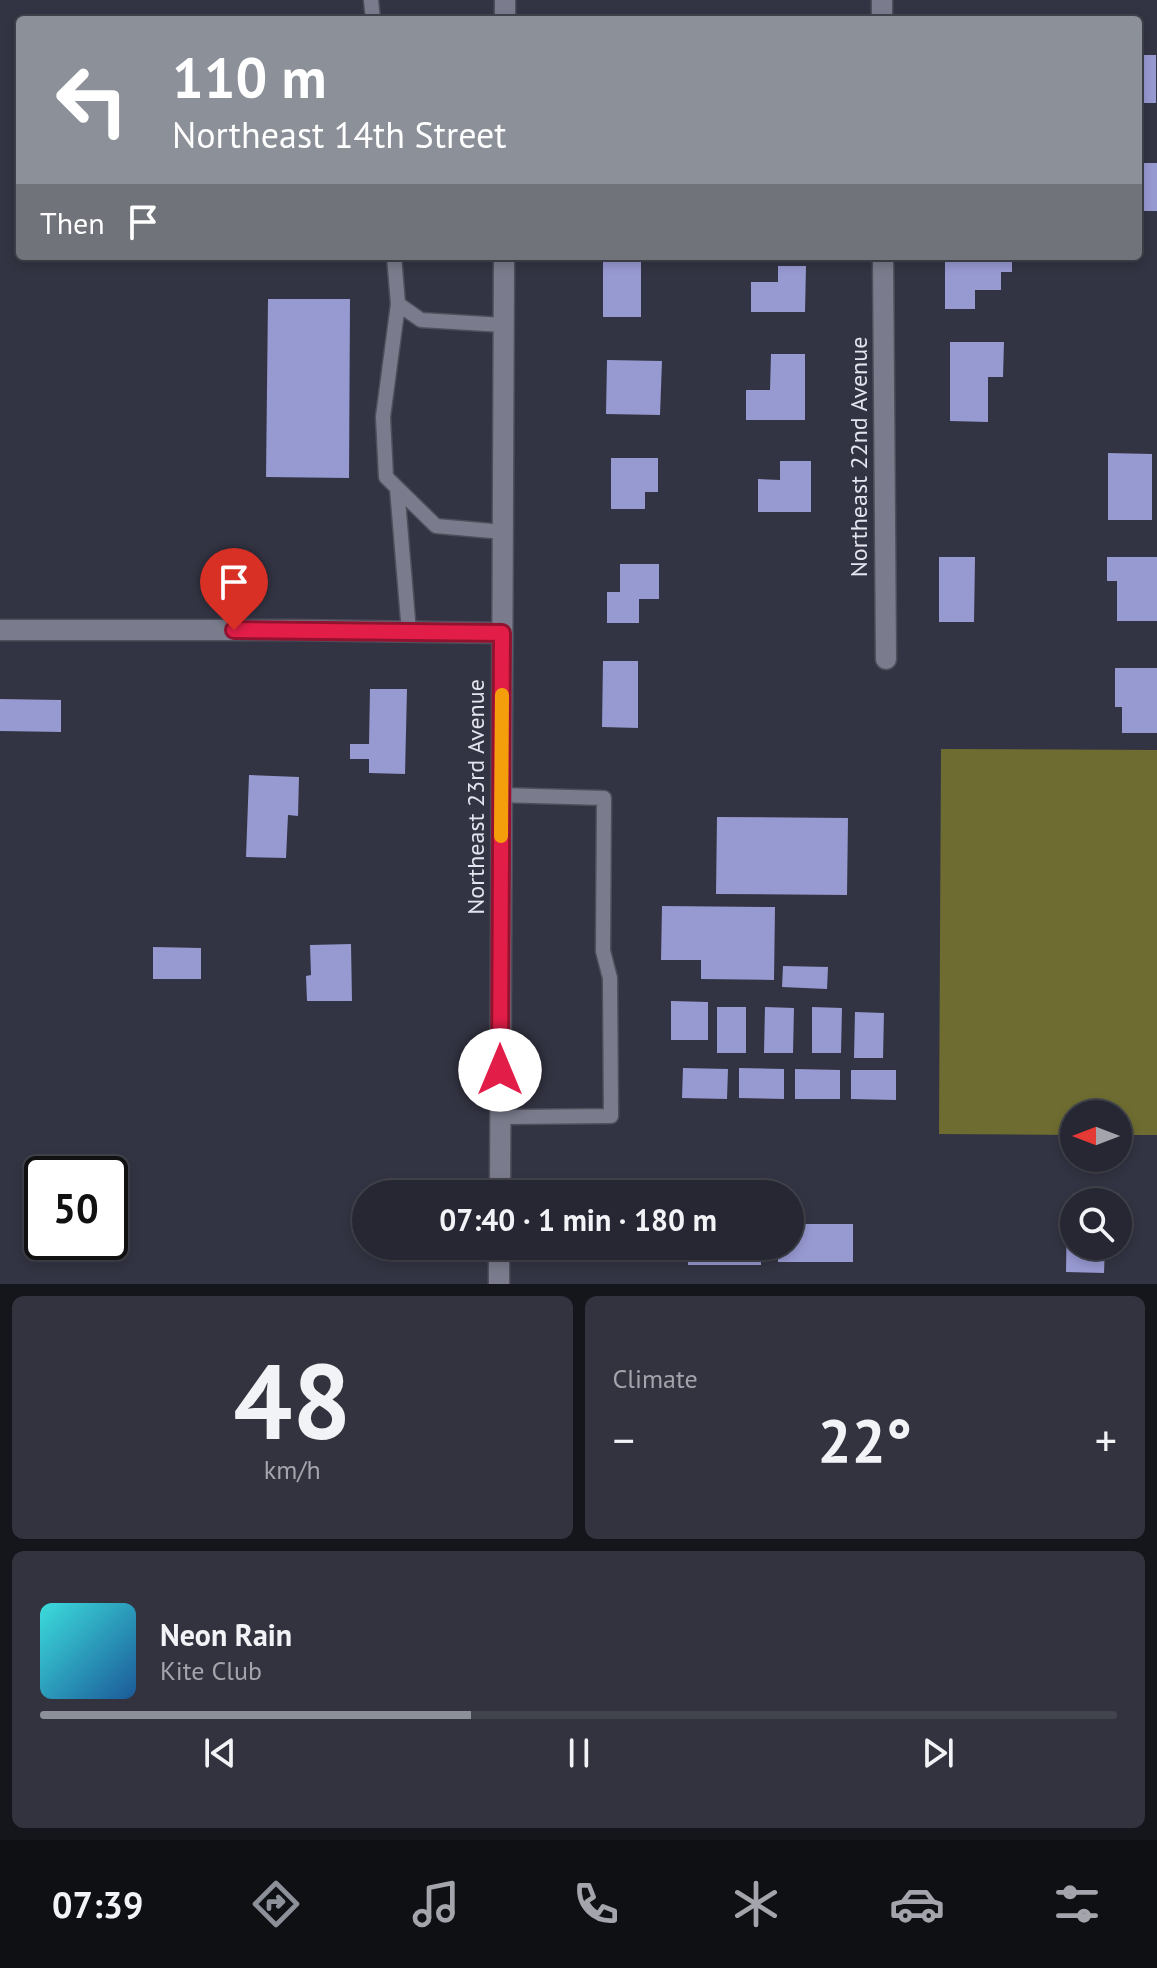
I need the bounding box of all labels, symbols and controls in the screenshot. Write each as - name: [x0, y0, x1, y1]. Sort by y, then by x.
- text: 110 m: [172, 41, 327, 113]
- icon: left: [40, 48, 144, 152]
- text: Northeast 14th Street: [172, 111, 507, 158]
- icon: arrive: [121, 200, 165, 244]
- text: Then: [40, 203, 105, 242]
- street label: Northeast 22nd Avenue: [843, 337, 874, 577]
- pin: [200, 548, 268, 630]
- icon: arrive: [212, 560, 256, 604]
- street label: Northeast 23rd Avenue: [460, 679, 491, 915]
- position arrow: [458, 1028, 542, 1112]
- north arrow: [1060, 1100, 1132, 1172]
- map controls: [1060, 1100, 1132, 1260]
- speed limit sign: 50: [24, 1156, 128, 1260]
- button: search: [1060, 1188, 1132, 1260]
- text: 07:40 · 1 min · 180 m: [439, 1200, 717, 1239]
- text: 48: [233, 1333, 351, 1468]
- text: Climate: [613, 1362, 698, 1395]
- text: 22°: [818, 1401, 912, 1479]
- text: −: [613, 1411, 635, 1468]
- text: +: [1095, 1411, 1117, 1468]
- text: km/h: [264, 1453, 321, 1486]
- text: Neon Rain: [160, 1615, 292, 1654]
- text: Kite Club: [160, 1654, 262, 1687]
- icon: previous: [198, 1731, 242, 1775]
- icon: pause: [557, 1731, 601, 1775]
- icon: next: [916, 1731, 960, 1775]
- icon: directions: [248, 1876, 304, 1932]
- icon: music: [408, 1876, 464, 1932]
- icon: phone: [568, 1876, 624, 1932]
- icon: climate: [728, 1876, 784, 1932]
- icon: car: [889, 1876, 945, 1932]
- icon: filters: [1049, 1876, 1105, 1932]
- text: 07:39: [52, 1881, 143, 1928]

